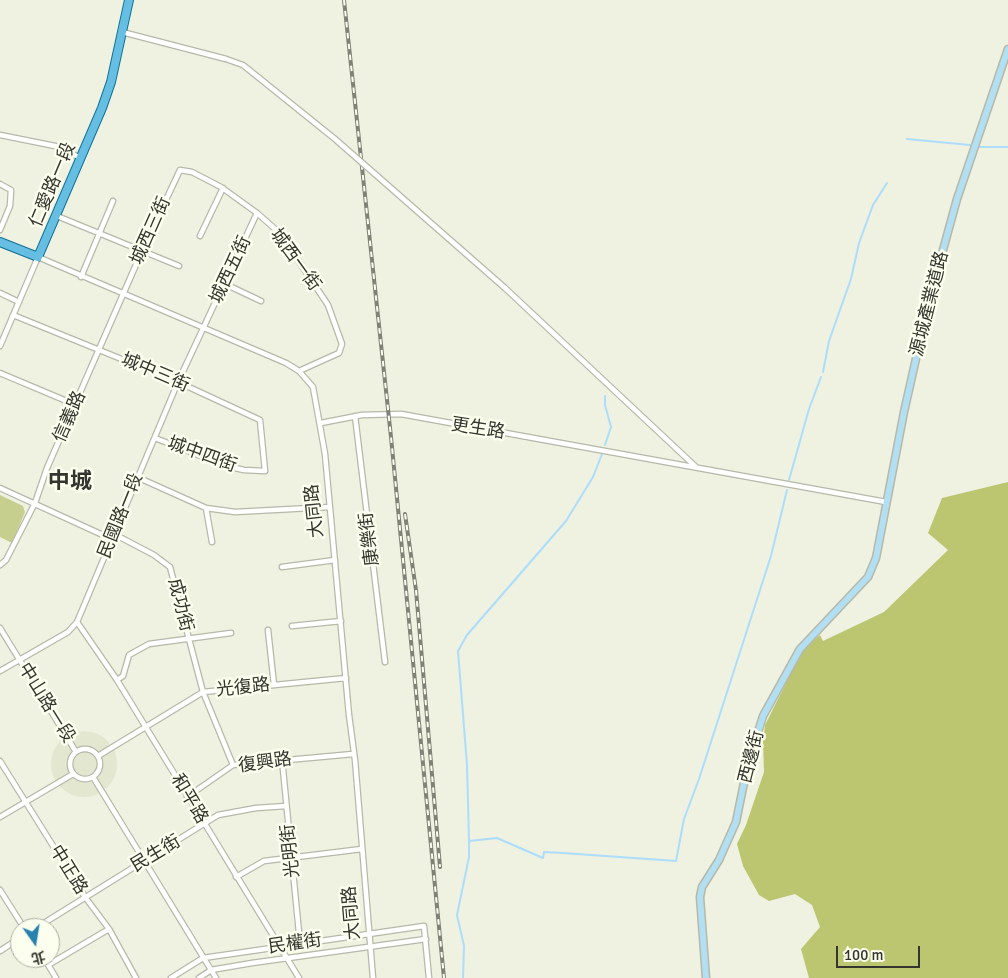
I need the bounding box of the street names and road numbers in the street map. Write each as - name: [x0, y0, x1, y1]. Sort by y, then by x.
- street label: 仁愛路一段: [25, 139, 81, 231]
- street label: 城西三街: [126, 194, 176, 268]
- street label: 城西一街: [265, 225, 325, 295]
- street label: 城西五街: [206, 233, 256, 307]
- street label: 源城產業道路: [906, 249, 954, 359]
- street label: 城中三街: [118, 349, 192, 397]
- street label: 信義路: [49, 388, 91, 446]
- street label: 更生路: [450, 414, 506, 444]
- street label: 城中四街: [164, 433, 240, 477]
- street label: 民國路一段: [94, 470, 148, 562]
- street label: 大同路: [301, 483, 329, 539]
- street label: 康樂街: [356, 511, 384, 567]
- street label: 成功街: [163, 576, 197, 634]
- street label: 中山路一段: [13, 659, 79, 747]
- street label: 光復路: [215, 674, 271, 702]
- street label: 西邊街: [735, 728, 769, 786]
- street label: 復興路: [237, 749, 293, 777]
- street label: 和平路: [166, 770, 212, 828]
- street label: 光明街: [277, 823, 305, 879]
- street label: 民生街: [127, 831, 185, 877]
- street label: 中正路: [45, 841, 91, 899]
- street label: 大同路: [339, 885, 365, 941]
- street label: 民權街: [267, 930, 323, 958]

